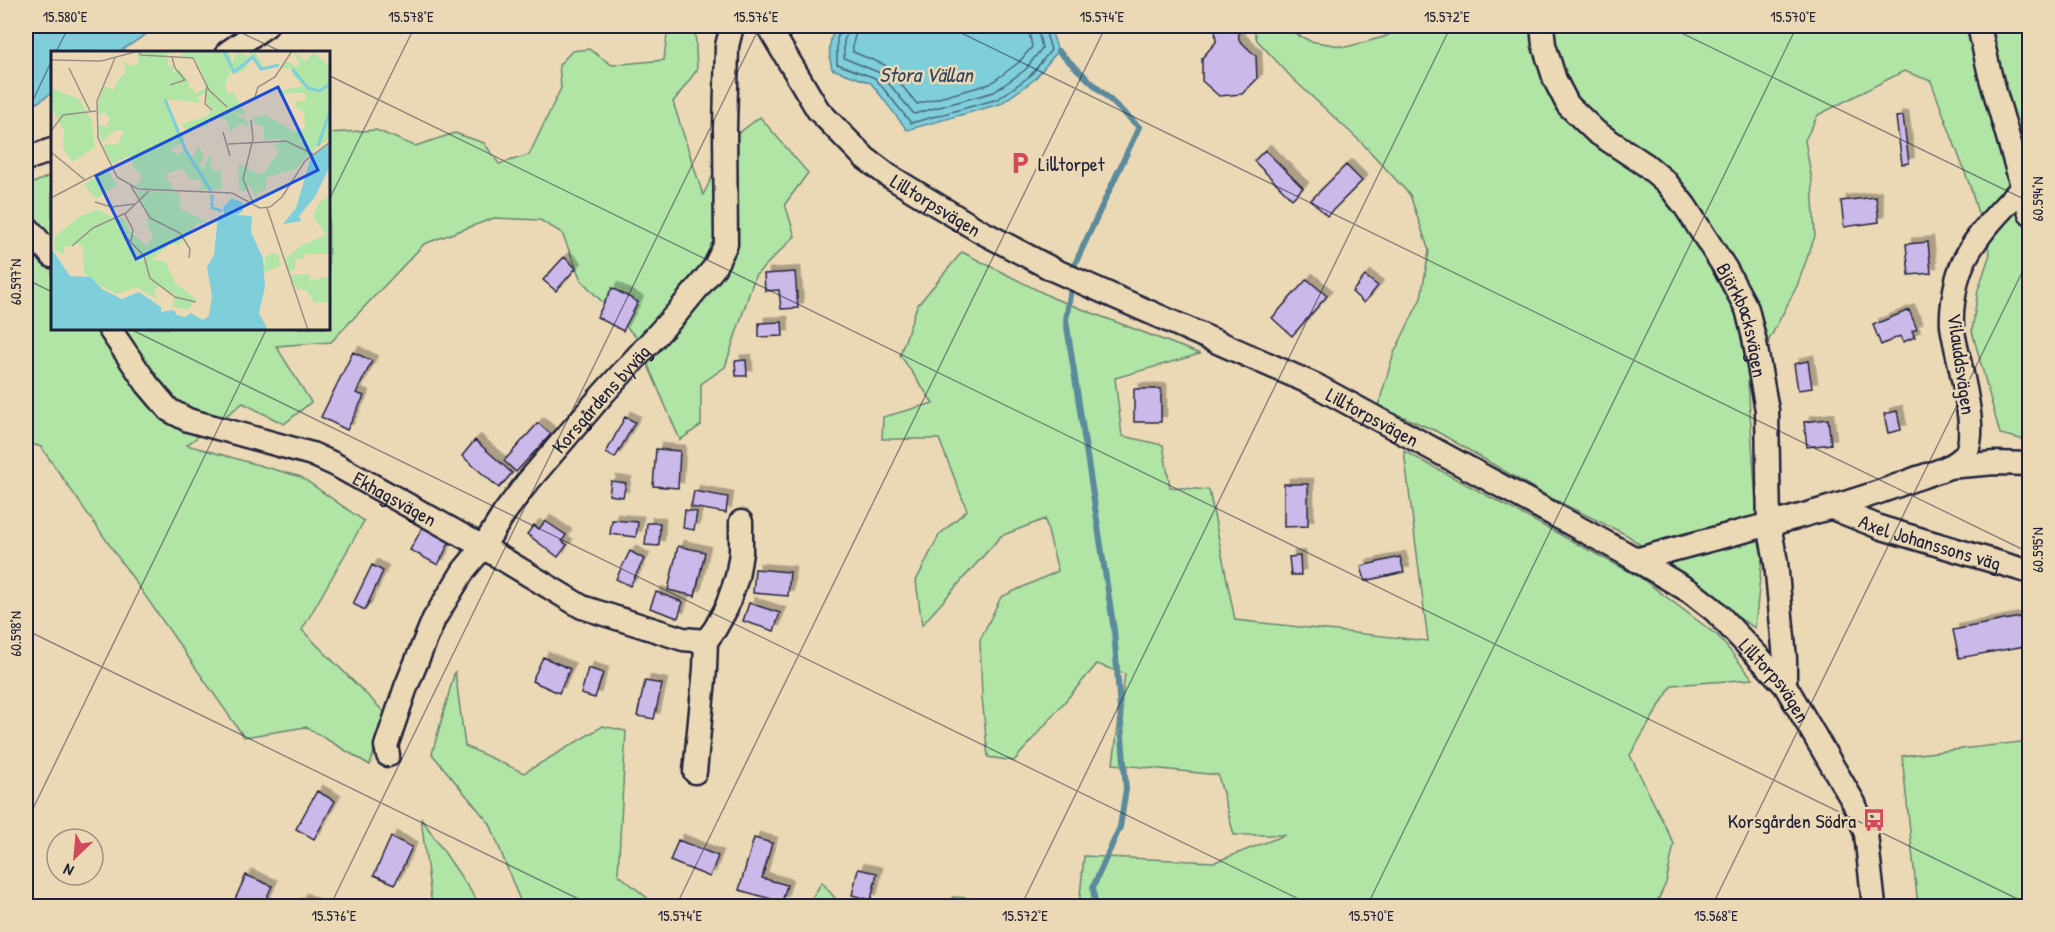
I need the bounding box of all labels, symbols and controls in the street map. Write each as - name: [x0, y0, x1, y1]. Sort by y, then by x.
- text: 15.580°E: [43, 6, 88, 27]
- text: 15.578°E: [388, 6, 434, 27]
- text: 15.576°E: [734, 6, 779, 27]
- text: 15.574°E: [1080, 6, 1125, 27]
- text: 15.572°E: [1424, 6, 1470, 27]
- text: 15.570°E: [1770, 6, 1816, 27]
- inset map: [51, 51, 330, 330]
- water label: Stora Vällan: [879, 60, 974, 89]
- parking icon: Lilltorpet: [1007, 150, 1033, 176]
- place label: Lilltorpet: [1038, 150, 1106, 177]
- street label: Lilltorpsvägen: [886, 167, 986, 242]
- text: 60.594°N: [2027, 177, 2048, 221]
- street label: Björkbacksvägen: [1711, 257, 1774, 379]
- text: 60.597°N: [5, 259, 26, 305]
- street label: Vilauddsvägen: [1942, 312, 1982, 416]
- street label: Korsgårdens byväg: [545, 338, 656, 459]
- street label: Lilltorpsvägen: [1322, 380, 1424, 452]
- street label: Ekhagsvägen: [349, 464, 442, 532]
- street label: Axel Johanssons väg: [1855, 507, 2004, 576]
- text: 60.595°N: [2027, 527, 2048, 573]
- text: 60.598°N: [5, 611, 26, 657]
- street label: Lilltorpsvägen: [1734, 632, 1817, 727]
- place label: Korsgården Södra: [1728, 807, 1856, 834]
- bus stop icon: Korsgården Södra: [1861, 807, 1887, 833]
- north arrow: [45, 827, 105, 887]
- text: N: [59, 859, 77, 882]
- text: 15.576°E: [312, 905, 357, 926]
- text: 15.574°E: [658, 905, 703, 926]
- text: 15.572°E: [1002, 905, 1048, 926]
- text: 15.570°E: [1348, 905, 1394, 926]
- text: 15.568°E: [1694, 905, 1738, 926]

